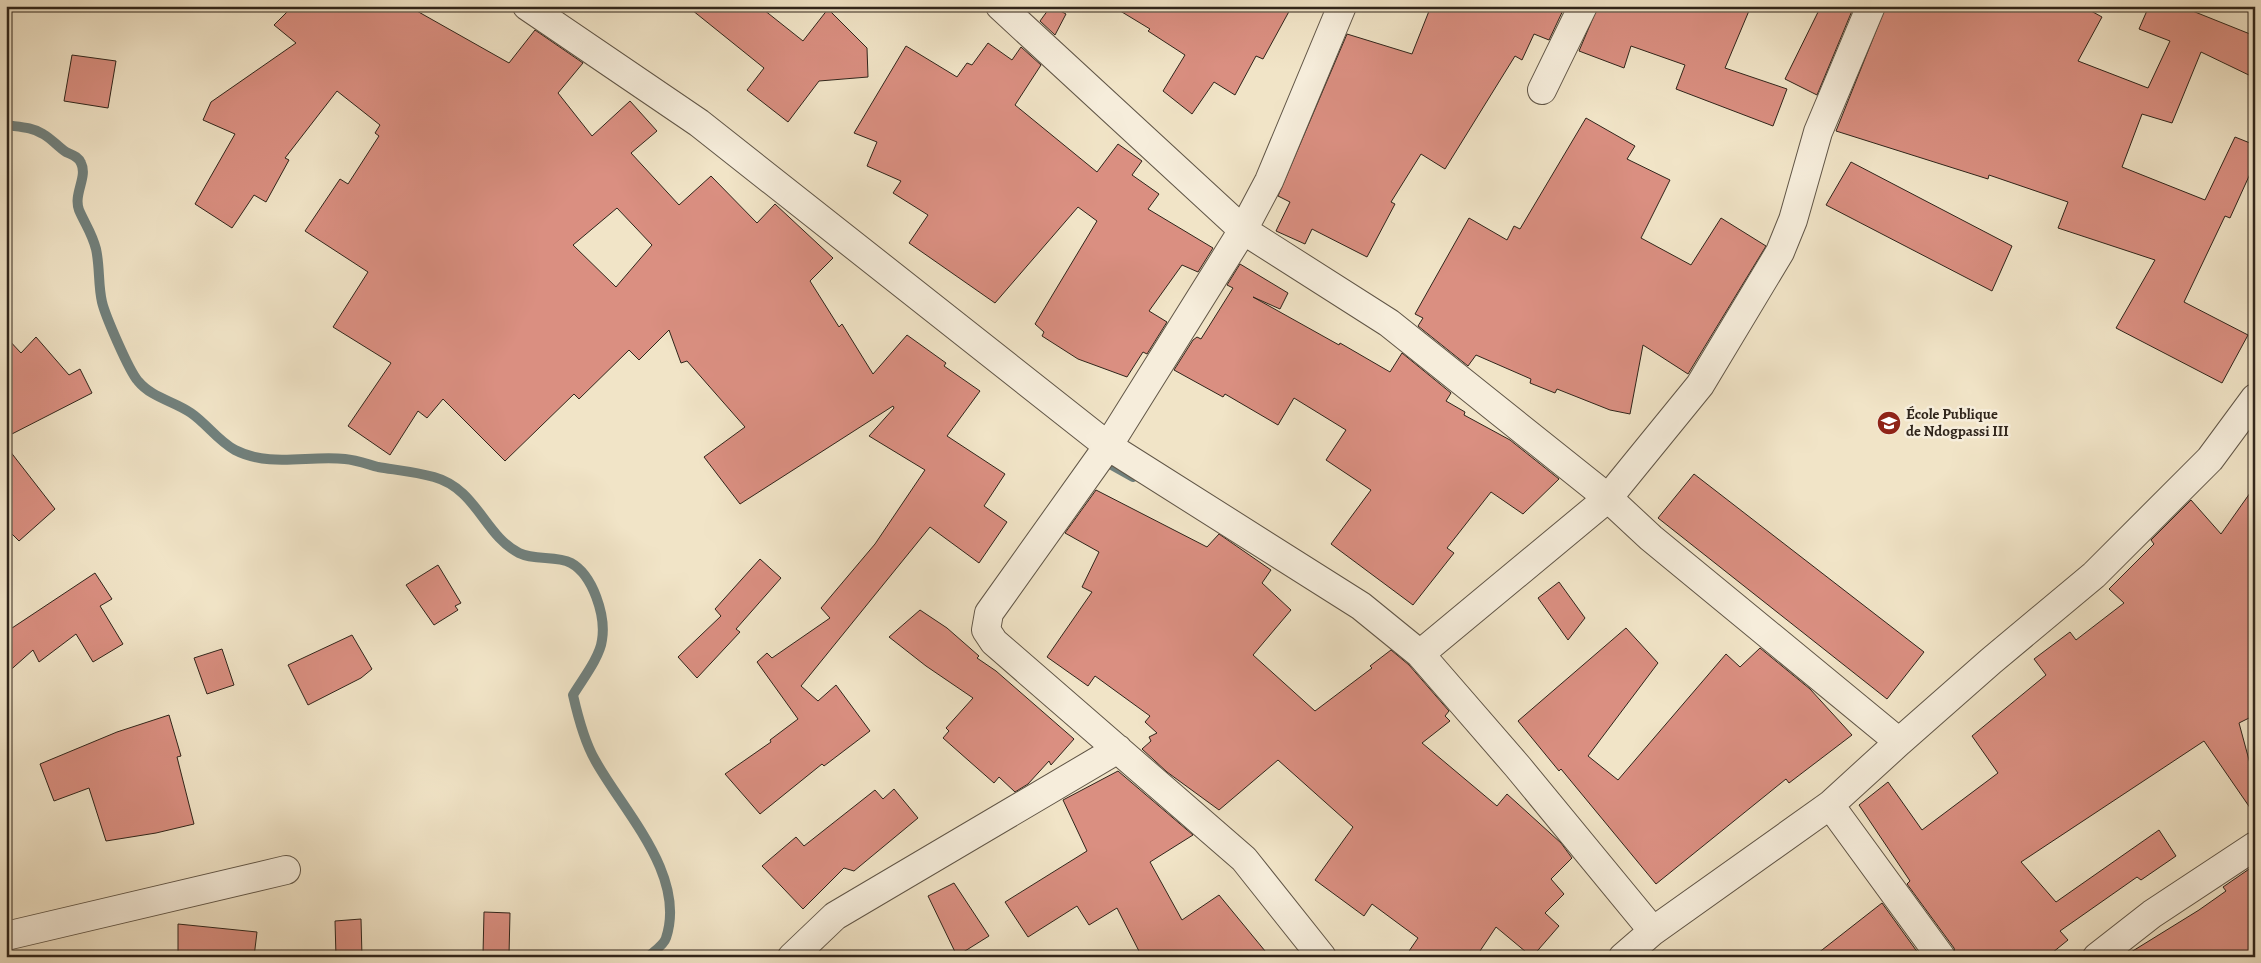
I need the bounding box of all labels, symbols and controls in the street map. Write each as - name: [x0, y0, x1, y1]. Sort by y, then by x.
- place label: École Publique de Ndogpassi III: [1906, 404, 2009, 441]
- school or university icon: École Publique de Ndogpassi III: [1876, 410, 1902, 436]

